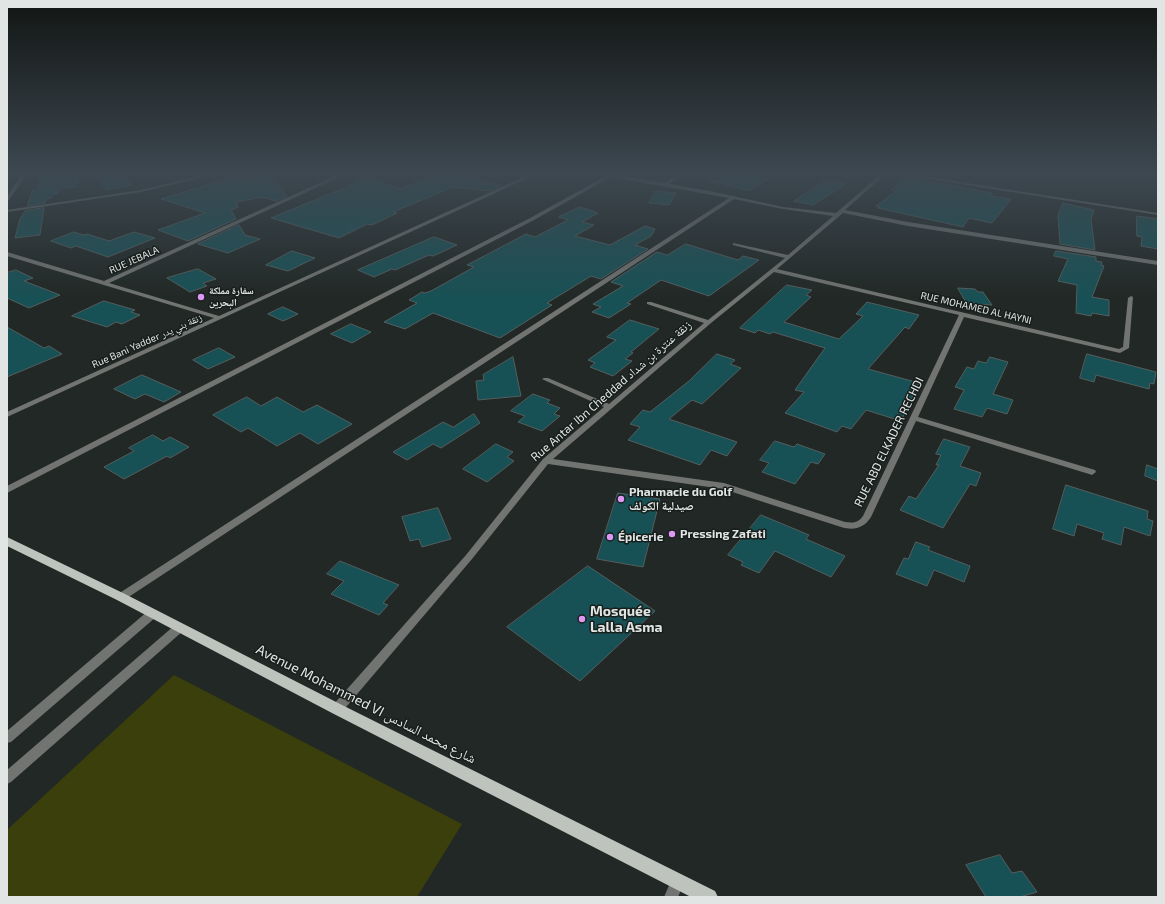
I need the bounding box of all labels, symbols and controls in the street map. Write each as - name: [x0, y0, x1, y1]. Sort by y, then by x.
- street label: RUE JEBALA: [107, 244, 161, 276]
- place label: سفارة مملكة البحرين: [209, 285, 254, 308]
- street label: RUE MOHAMED AL HAYNI: [919, 289, 1033, 327]
- marker: سفارة مملكة البحرين: [196, 292, 206, 302]
- street label: Rue Bani Yadder زنقة بني يدر: [90, 311, 204, 371]
- street label: Rue Antar Ibn Cheddad زنقة عنترة بن شداد: [528, 317, 694, 465]
- street label: RUE ABD ELKADER RECHDI: [851, 375, 927, 509]
- place label: Pharmacie du Golf صيدلية الكولف: [629, 485, 732, 513]
- marker: Pharmacie du Golf صيدلية الكولف: [616, 494, 626, 504]
- place label: Pressing Zafati: [680, 527, 766, 541]
- marker: Pressing Zafati: [667, 529, 677, 539]
- place label: Épicerie: [618, 530, 663, 544]
- marker: Épicerie: [605, 532, 615, 542]
- place label: Mosquée Lalla Asma: [590, 603, 663, 636]
- marker: Mosquée Lalla Asma: [577, 614, 587, 624]
- street label: Avenue Mohammed VI شارع محمد السادس: [253, 641, 479, 767]

